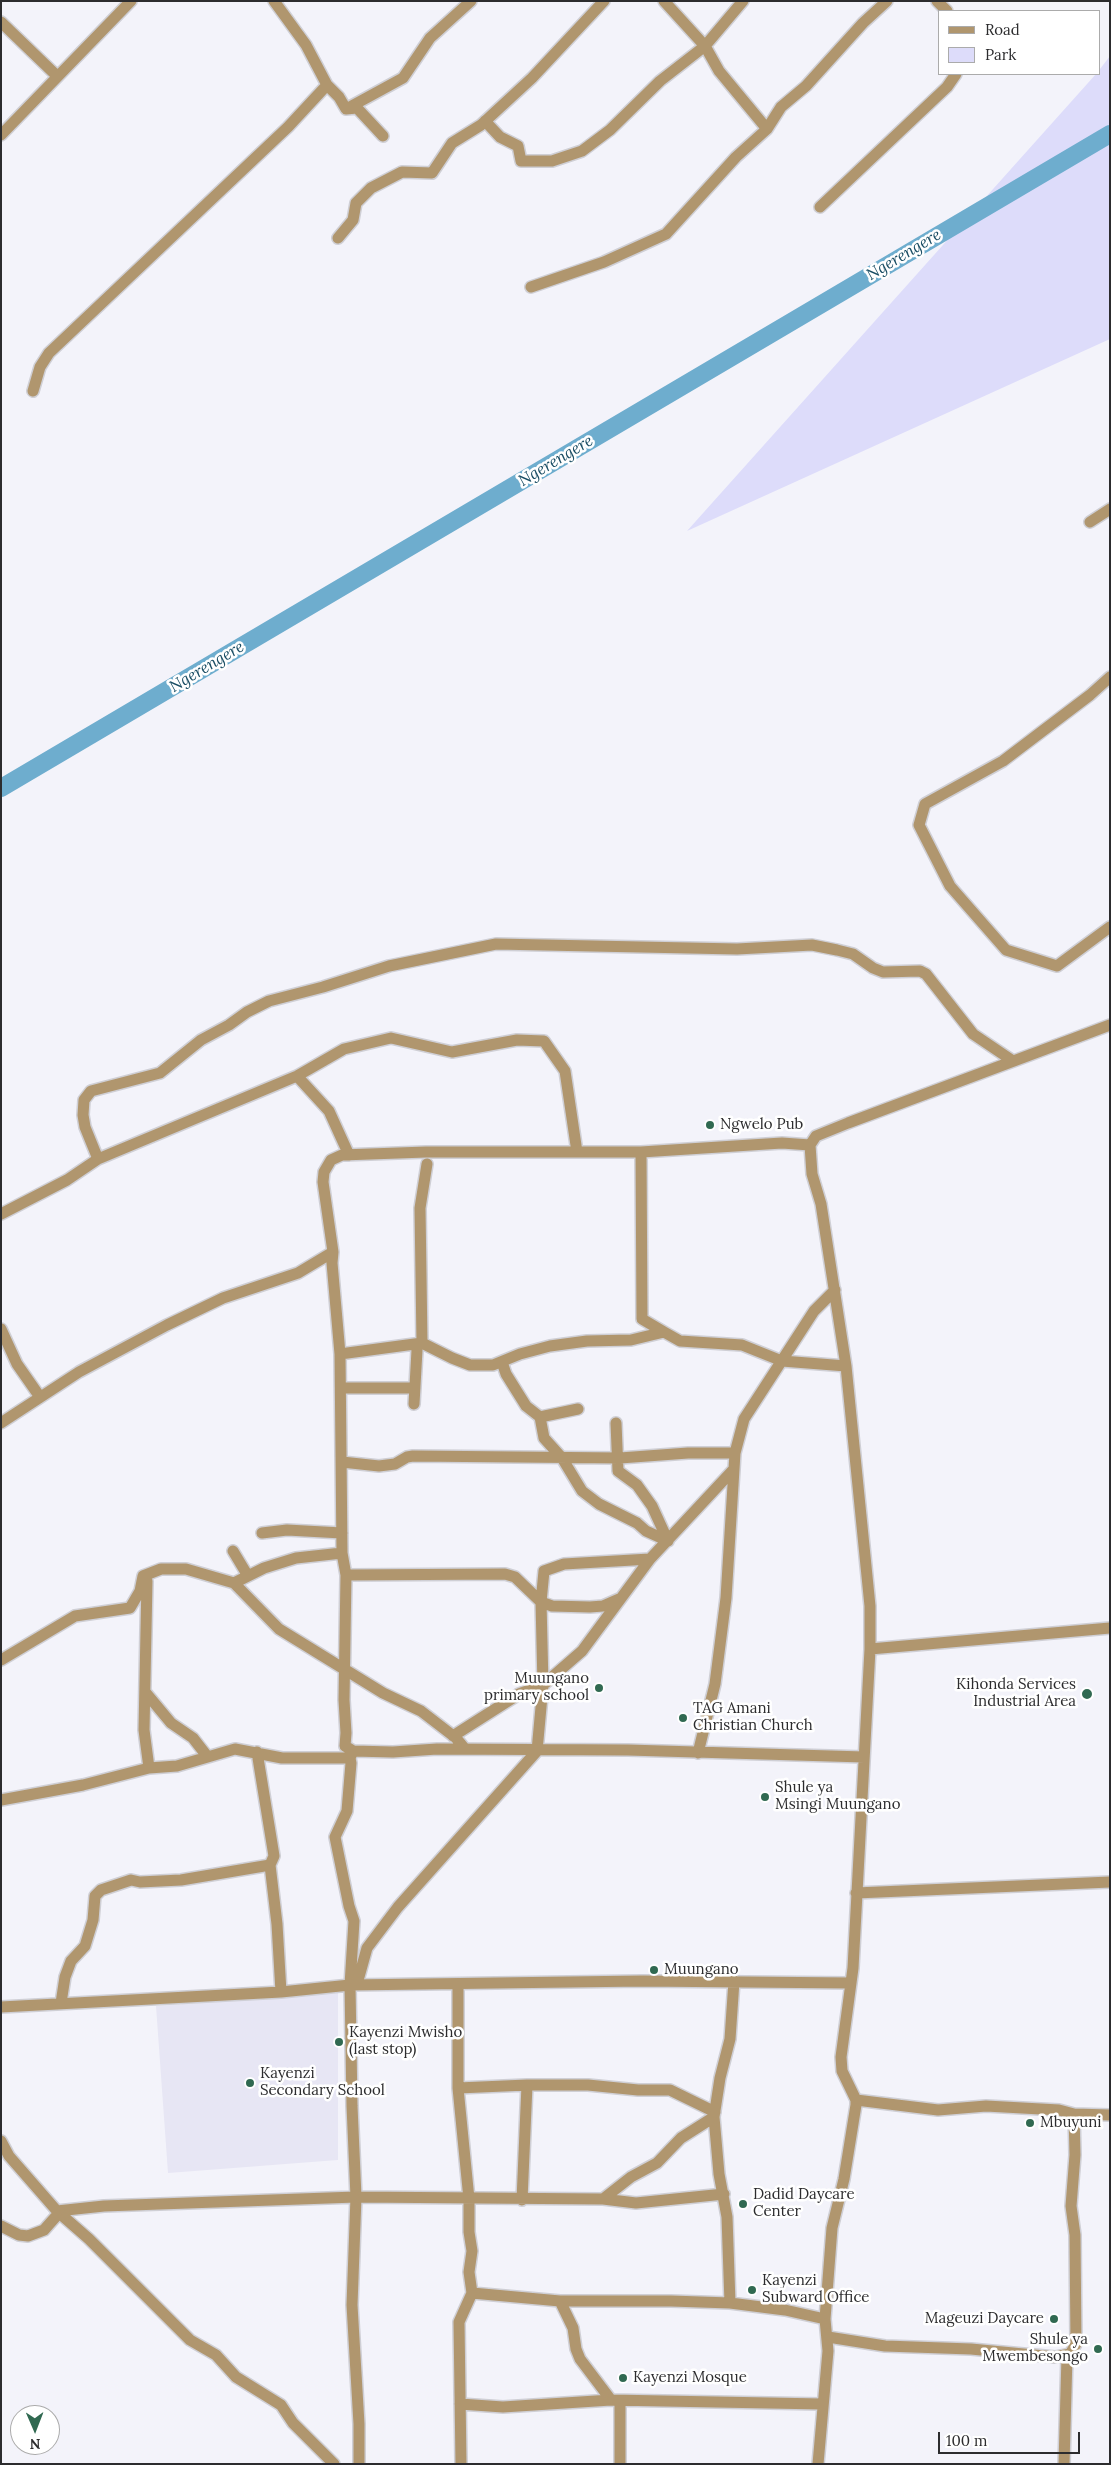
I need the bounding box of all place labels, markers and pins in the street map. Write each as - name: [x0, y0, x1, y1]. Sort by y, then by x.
- place label: Ngwelo Pub: [720, 1116, 803, 1134]
- marker: Ngwelo Pub: [704, 1119, 716, 1131]
- place label: Muungano primary school: [484, 1670, 589, 1705]
- place label: Kihonda Services Industrial Area: [956, 1676, 1076, 1711]
- marker: Muungano primary school: [593, 1682, 605, 1694]
- marker: Kihonda Services Industrial Area: [1080, 1687, 1094, 1701]
- place label: TAG Amani Christian Church: [693, 1700, 813, 1735]
- marker: TAG Amani Christian Church: [677, 1712, 689, 1724]
- place label: Shule ya Msingi Muungano: [775, 1779, 900, 1814]
- marker: Shule ya Msingi Muungano: [759, 1791, 771, 1803]
- place label: Muungano: [664, 1961, 739, 1979]
- marker: Muungano: [648, 1964, 660, 1976]
- place label: Kayenzi Mwisho (last stop): [349, 2024, 462, 2059]
- marker: Kayenzi Mwisho (last stop): [333, 2036, 345, 2048]
- place label: Kayenzi Secondary School: [260, 2065, 385, 2100]
- marker: Kayenzi Secondary School: [244, 2077, 256, 2089]
- place label: Mbuyuni: [1040, 2114, 1102, 2132]
- marker: Mbuyuni: [1024, 2117, 1036, 2129]
- place label: Dadid Daycare Center: [753, 2186, 855, 2221]
- marker: Dadid Daycare Center: [737, 2198, 749, 2210]
- place label: Kayenzi Subward Office: [762, 2272, 869, 2307]
- marker: Kayenzi Subward Office: [746, 2284, 758, 2296]
- place label: Mageuzi Daycare: [925, 2310, 1044, 2328]
- marker: Mageuzi Daycare: [1048, 2313, 1060, 2325]
- place label: Shule ya Mwembesongo: [982, 2331, 1088, 2366]
- marker: Shule ya Mwembesongo: [1092, 2343, 1104, 2355]
- place label: Kayenzi Mosque: [633, 2369, 747, 2387]
- marker: Kayenzi Mosque: [617, 2372, 629, 2384]

